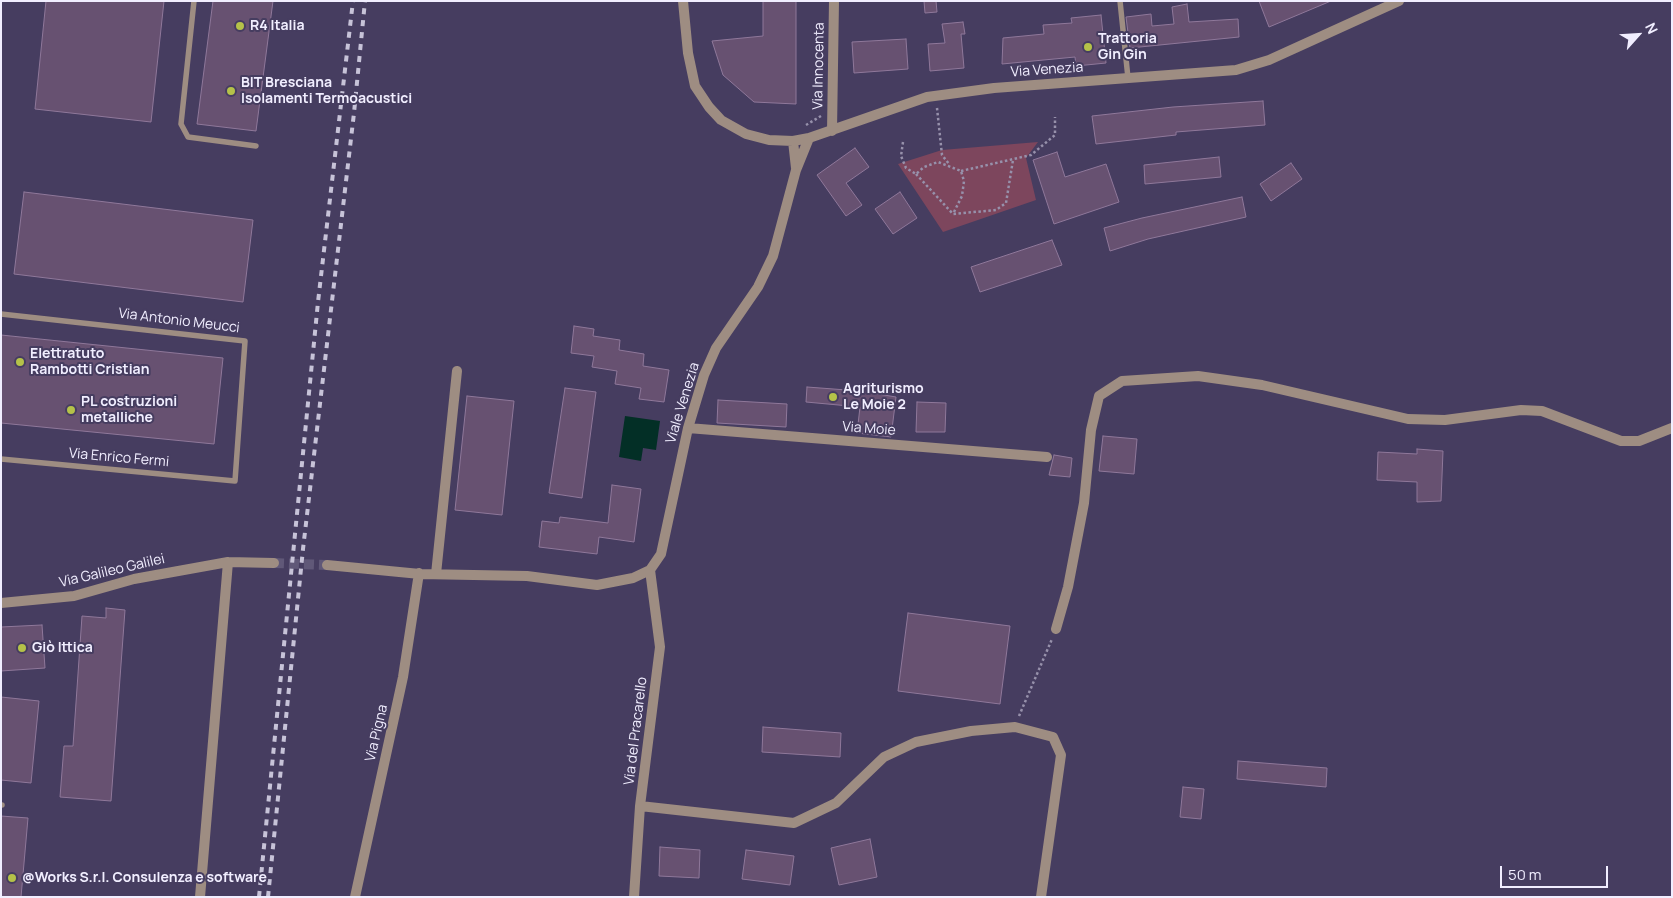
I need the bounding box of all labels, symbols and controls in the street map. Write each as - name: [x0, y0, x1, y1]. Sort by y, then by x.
- north arrow: [1613, 10, 1663, 60]
- place label: R4 Italia: [250, 18, 305, 34]
- marker: R4 Italia: [234, 20, 246, 32]
- text: N: [1641, 20, 1663, 37]
- street label: Via Innocenta: [810, 22, 828, 110]
- place label: Trattoria Gin Gin: [1098, 31, 1157, 64]
- marker: Trattoria Gin Gin: [1082, 41, 1094, 53]
- street label: Via Venezia: [1010, 59, 1084, 81]
- place label: BIT Bresciana Isolamenti Termoacustici: [241, 75, 412, 108]
- marker: BIT Bresciana Isolamenti Termoacustici: [225, 85, 237, 97]
- street label: Via Antonio Meucci: [117, 305, 241, 337]
- place label: Elettratuto Rambotti Cristian: [30, 346, 149, 378]
- marker: Elettratuto Rambotti Cristian: [14, 356, 26, 368]
- street label: Viale Venezia: [663, 360, 703, 446]
- place label: Agriturismo Le Moie 2: [843, 381, 924, 414]
- marker: Agriturismo Le Moie 2: [827, 391, 839, 403]
- place label: PL costruzioni metalliche: [81, 394, 177, 427]
- marker: PL costruzioni metalliche: [65, 404, 77, 416]
- street label: Via Moie: [842, 419, 896, 439]
- street label: Via Enrico Fermi: [68, 445, 170, 471]
- street label: Via Galileo Galilei: [58, 551, 166, 591]
- place label: Giò Ittica: [32, 640, 93, 656]
- marker: Giò Ittica: [16, 642, 28, 654]
- street label: Via del Pracarello: [621, 676, 651, 786]
- street label: Via Pigna: [362, 703, 392, 763]
- scale bar: [1503, 856, 1610, 888]
- text: 50 m: [1508, 864, 1542, 885]
- place label: @Works S.r.l. Consulenza e software: [22, 870, 267, 886]
- marker: @Works S.r.l. Consulenza e software: [6, 872, 18, 884]

